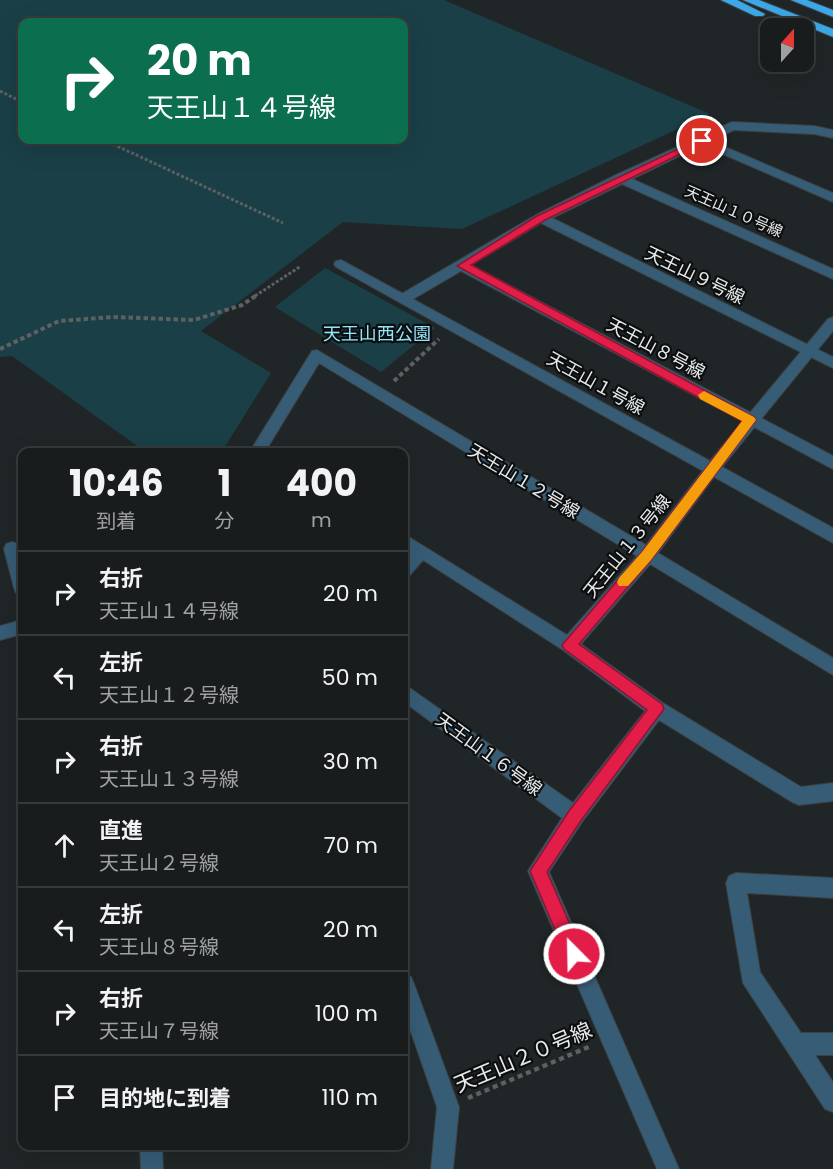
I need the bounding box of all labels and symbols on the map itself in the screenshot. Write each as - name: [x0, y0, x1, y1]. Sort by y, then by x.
- north arrow: [760, 18, 814, 72]
- pin: [676, 115, 727, 166]
- street label: 天王山１０号線: [682, 180, 786, 242]
- street label: 天王山９号線: [641, 240, 749, 310]
- street label: 天王山８号線: [602, 312, 710, 384]
- park label: 天王山西公園: [323, 321, 431, 346]
- street label: 天王山１号線: [543, 346, 649, 420]
- street label: 天王山１２号線: [464, 438, 584, 524]
- street label: 天王山１３号線: [578, 489, 676, 603]
- street label: 天王山１６号線: [431, 707, 547, 801]
- position arrow: [542, 922, 606, 986]
- street label: 天王山２０号線: [450, 1015, 596, 1099]

